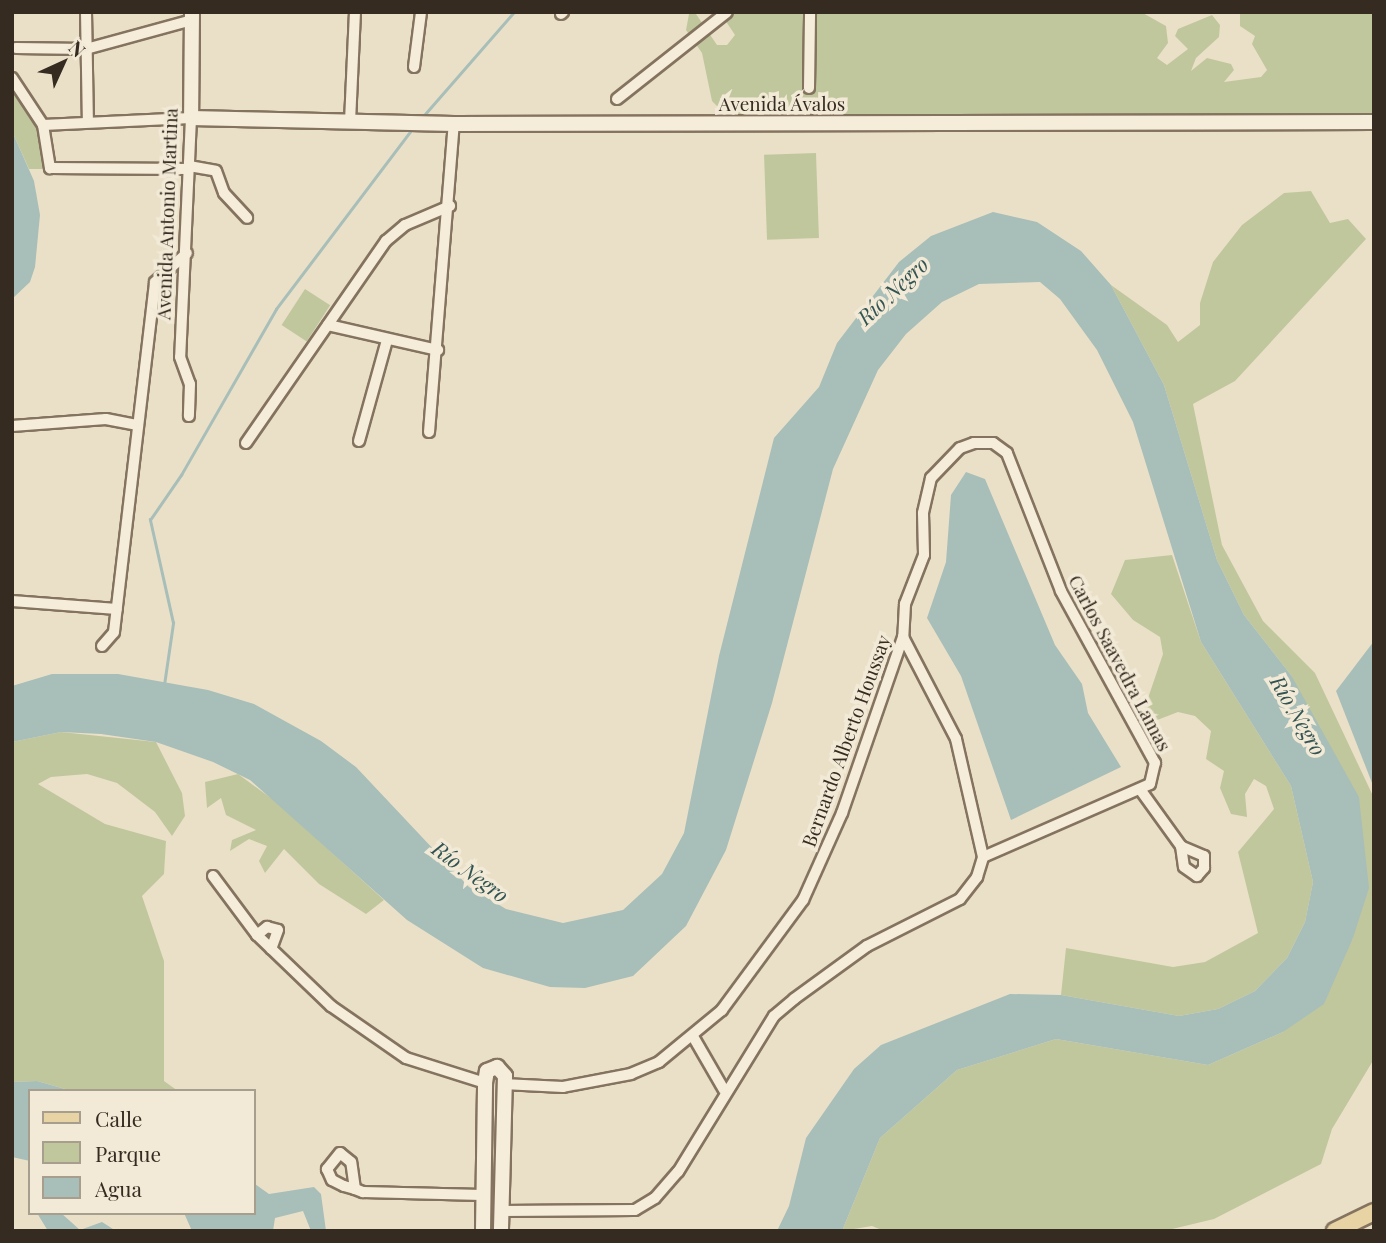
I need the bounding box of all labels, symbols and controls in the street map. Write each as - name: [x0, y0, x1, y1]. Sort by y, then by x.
- north arrow: [28, 28, 98, 98]
- text: N: [64, 34, 92, 62]
- street label: Avenida Ávalos: [718, 93, 846, 115]
- street label: Avenida Antonio Martina: [152, 107, 182, 321]
- water label: Río Negro: [851, 251, 933, 329]
- street label: Carlos Saavedra Lamas: [1064, 571, 1176, 755]
- street label: Bernardo Alberto Houssay: [797, 632, 895, 850]
- water label: Río Negro: [1266, 671, 1332, 759]
- water label: Río Negro: [428, 835, 514, 907]
- legend: [28, 1089, 256, 1215]
- text: Calle: [95, 1104, 142, 1132]
- text: Parque: [95, 1139, 161, 1167]
- text: Agua: [95, 1174, 142, 1202]

